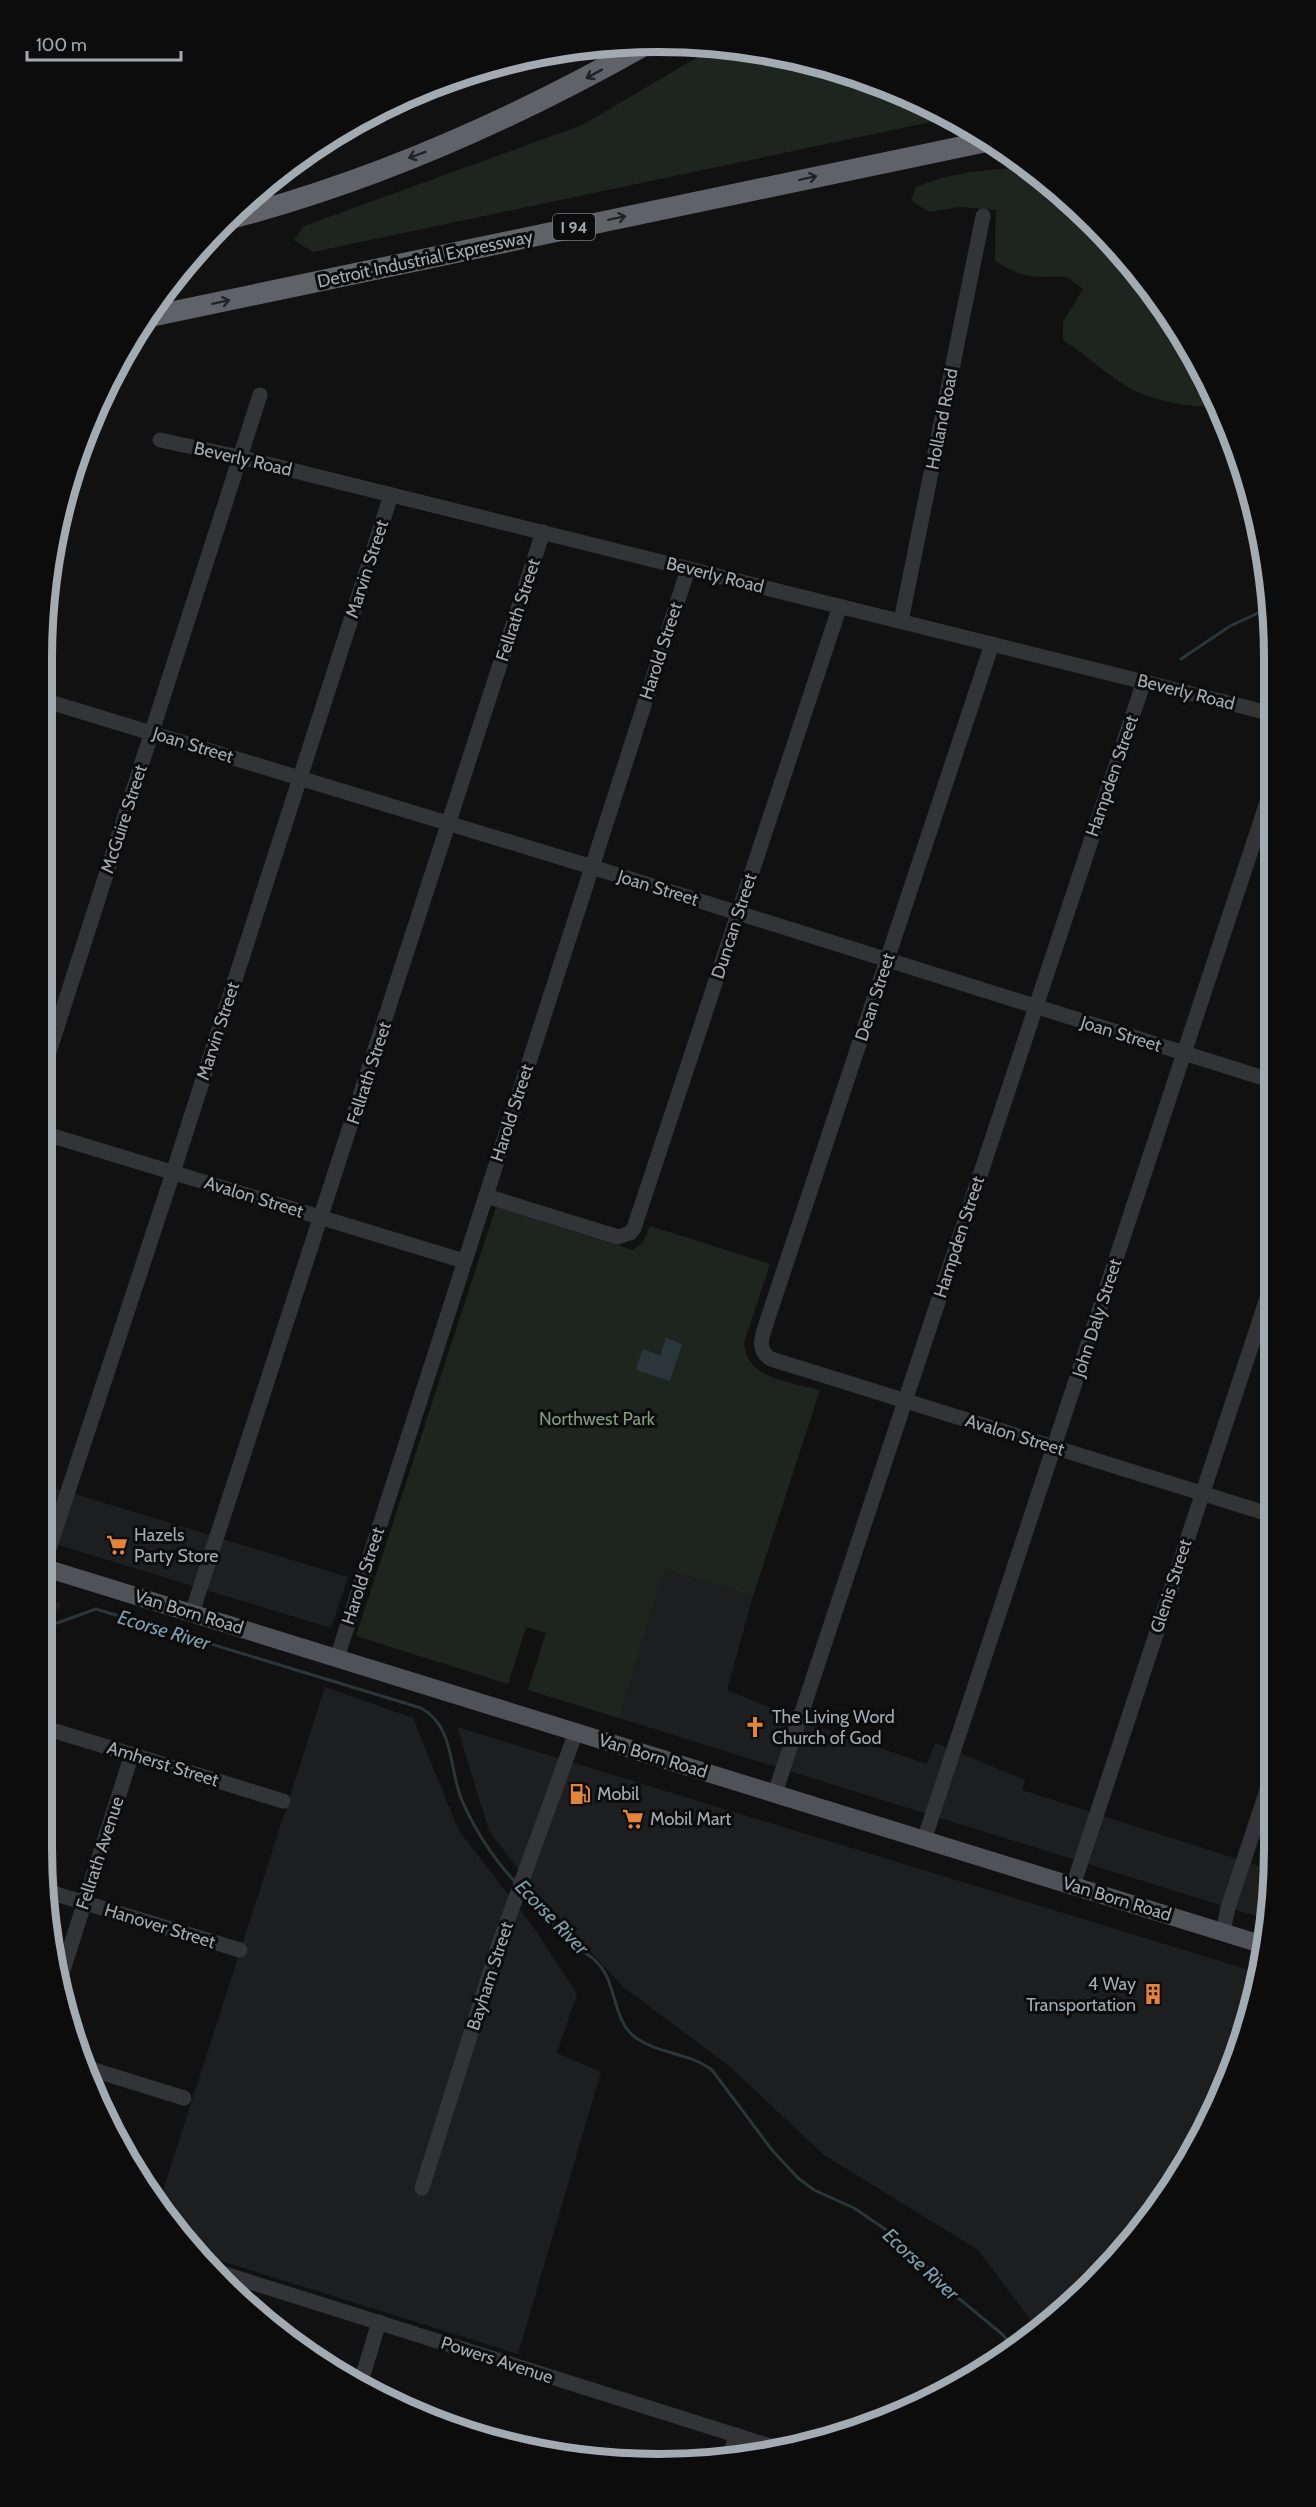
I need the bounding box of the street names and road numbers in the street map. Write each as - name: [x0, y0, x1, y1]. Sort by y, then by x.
- road number: I 94: [553, 214, 595, 240]
- street label: Detroit Industrial Expressway: [315, 225, 535, 293]
- street label: Holland Road: [921, 367, 963, 471]
- street label: Beverly Road: [192, 437, 294, 481]
- street label: Marvin Street: [341, 517, 393, 621]
- street label: Beverly Road: [664, 552, 766, 598]
- street label: Fellrath Street: [491, 556, 545, 664]
- street label: Harold Street: [635, 600, 687, 702]
- street label: Beverly Road: [1135, 669, 1237, 715]
- street label: Hampden Street: [1081, 713, 1143, 839]
- street label: Joan Street: [149, 722, 236, 768]
- street label: McGuire Street: [96, 762, 152, 876]
- street label: Joan Street: [614, 865, 701, 911]
- street label: Duncan Street: [707, 870, 761, 982]
- street label: Dean Street: [850, 950, 900, 1044]
- street label: Marvin Street: [192, 979, 244, 1083]
- street label: Joan Street: [1077, 1011, 1164, 1057]
- street label: Fellrath Street: [342, 1019, 396, 1127]
- street label: Harold Street: [486, 1062, 538, 1164]
- street label: Avalon Street: [202, 1172, 306, 1222]
- street label: Hampden Street: [929, 1173, 989, 1301]
- street label: John Daly Street: [1067, 1256, 1126, 1381]
- street label: Avalon Street: [963, 1410, 1067, 1460]
- street label: Harold Street: [337, 1525, 389, 1627]
- street label: Glenis Street: [1146, 1536, 1196, 1636]
- street label: Van Born Road: [132, 1585, 246, 1639]
- street label: Van Born Road: [596, 1729, 710, 1783]
- street label: Amherst Street: [105, 1737, 221, 1791]
- street label: Fellrath Avenue: [71, 1794, 129, 1912]
- street label: Van Born Road: [1060, 1872, 1174, 1926]
- street label: Hanover Street: [102, 1899, 218, 1953]
- street label: Bayham Street: [462, 1919, 518, 2033]
- street label: Powers Avenue: [438, 2332, 556, 2388]

